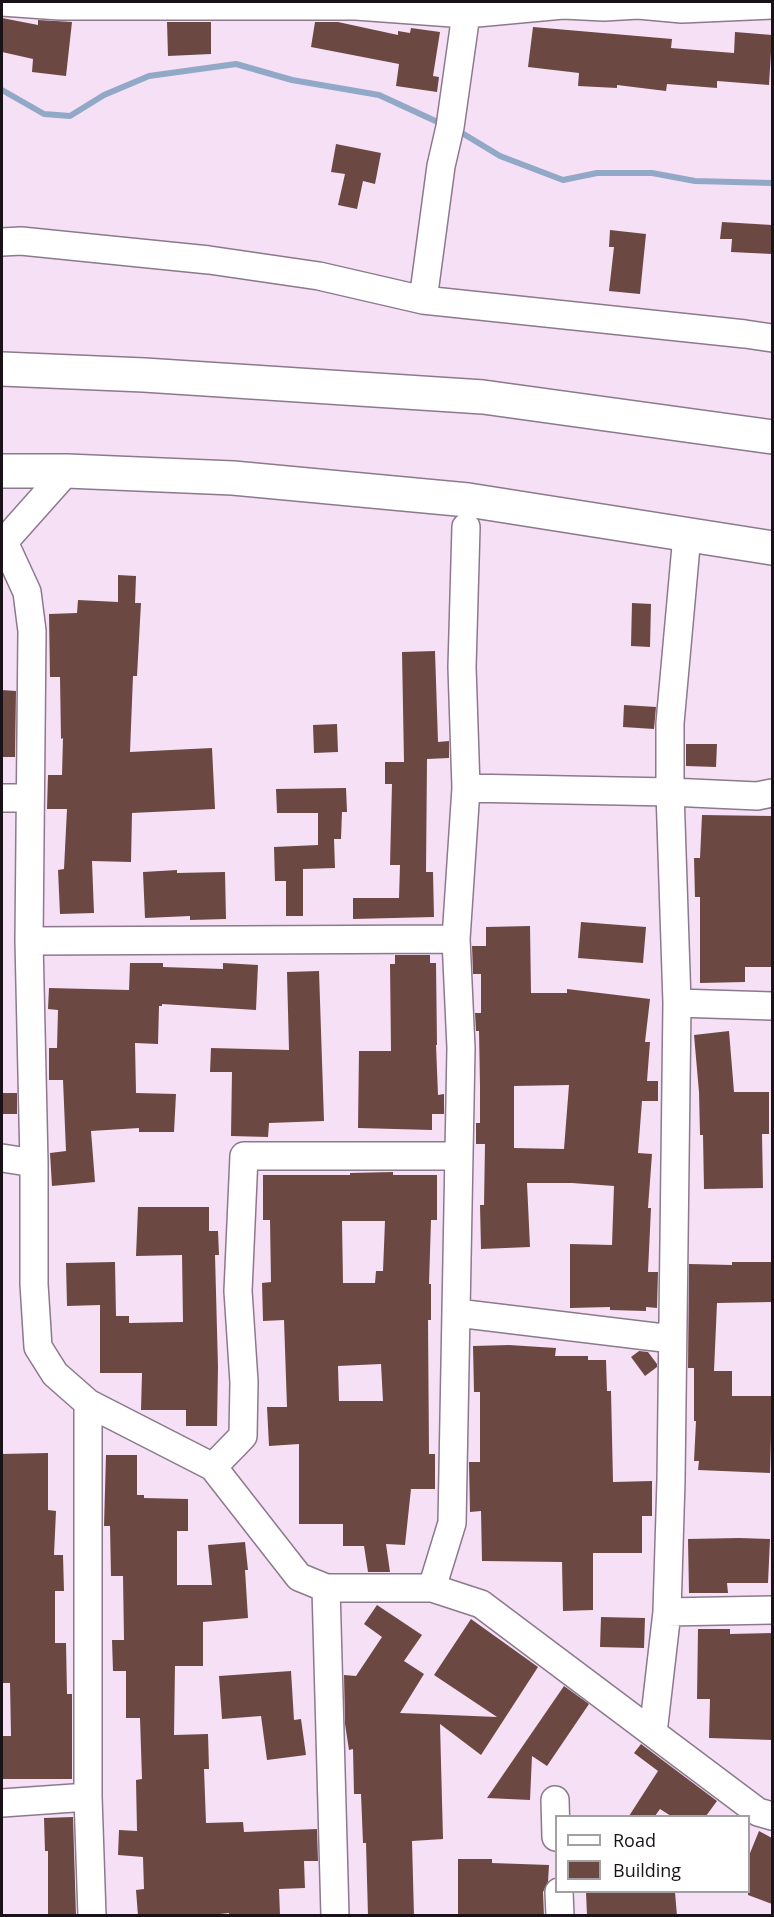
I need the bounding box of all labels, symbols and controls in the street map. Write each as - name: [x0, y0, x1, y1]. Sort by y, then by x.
- legend: [555, 1815, 750, 1893]
- text: Road: [613, 1828, 656, 1852]
- text: Building: [613, 1858, 681, 1882]

